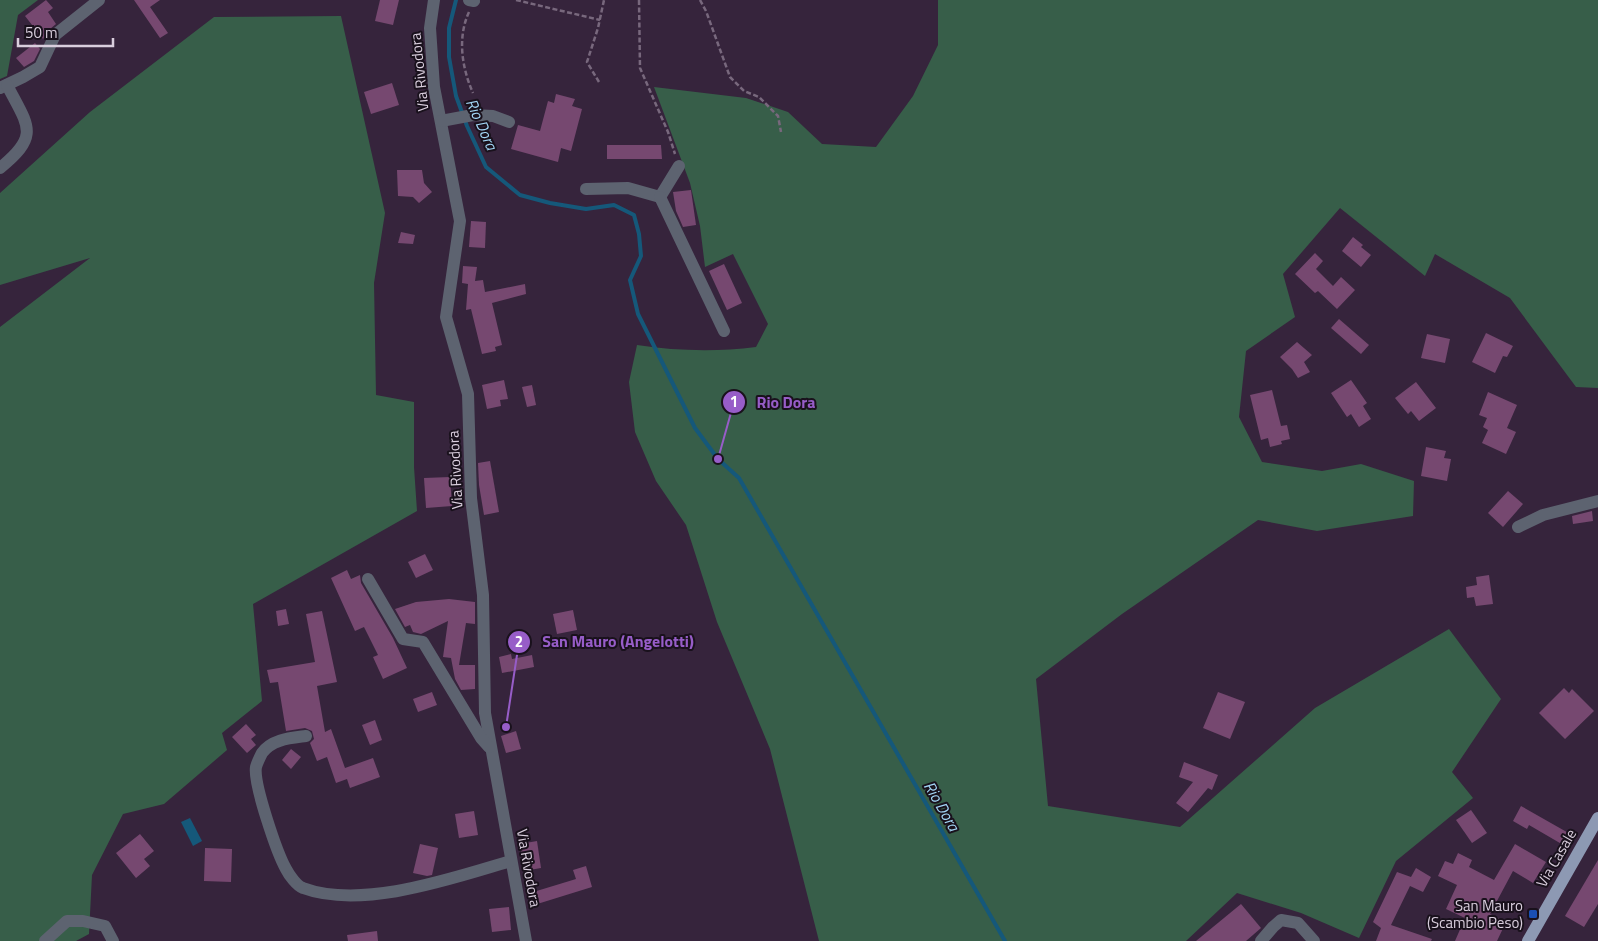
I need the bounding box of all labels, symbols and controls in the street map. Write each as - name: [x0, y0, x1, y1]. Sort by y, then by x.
- scale bar: [18, 15, 112, 47]
- text: 50 m: [25, 21, 58, 44]
- street label: Via Rivodora: [403, 31, 435, 112]
- water label: Rio Dora: [460, 94, 504, 155]
- callout: Rio Dora: [722, 387, 826, 418]
- text: 1: [730, 390, 738, 413]
- text: Rio Dora: [757, 390, 815, 414]
- street label: Via Rivodora: [441, 430, 469, 510]
- callout: San Mauro (Angelotti): [507, 626, 703, 657]
- text: San Mauro (Angelotti): [542, 629, 694, 653]
- text: 2: [515, 630, 523, 653]
- water label: Rio Dora: [918, 777, 966, 836]
- street label: Via Casale: [1530, 825, 1582, 891]
- street label: Via Rivodora: [511, 827, 547, 909]
- place label: San Mauro (Scambio Peso): [1427, 894, 1523, 934]
- marker: San Mauro (Scambio Peso): [1527, 908, 1539, 920]

